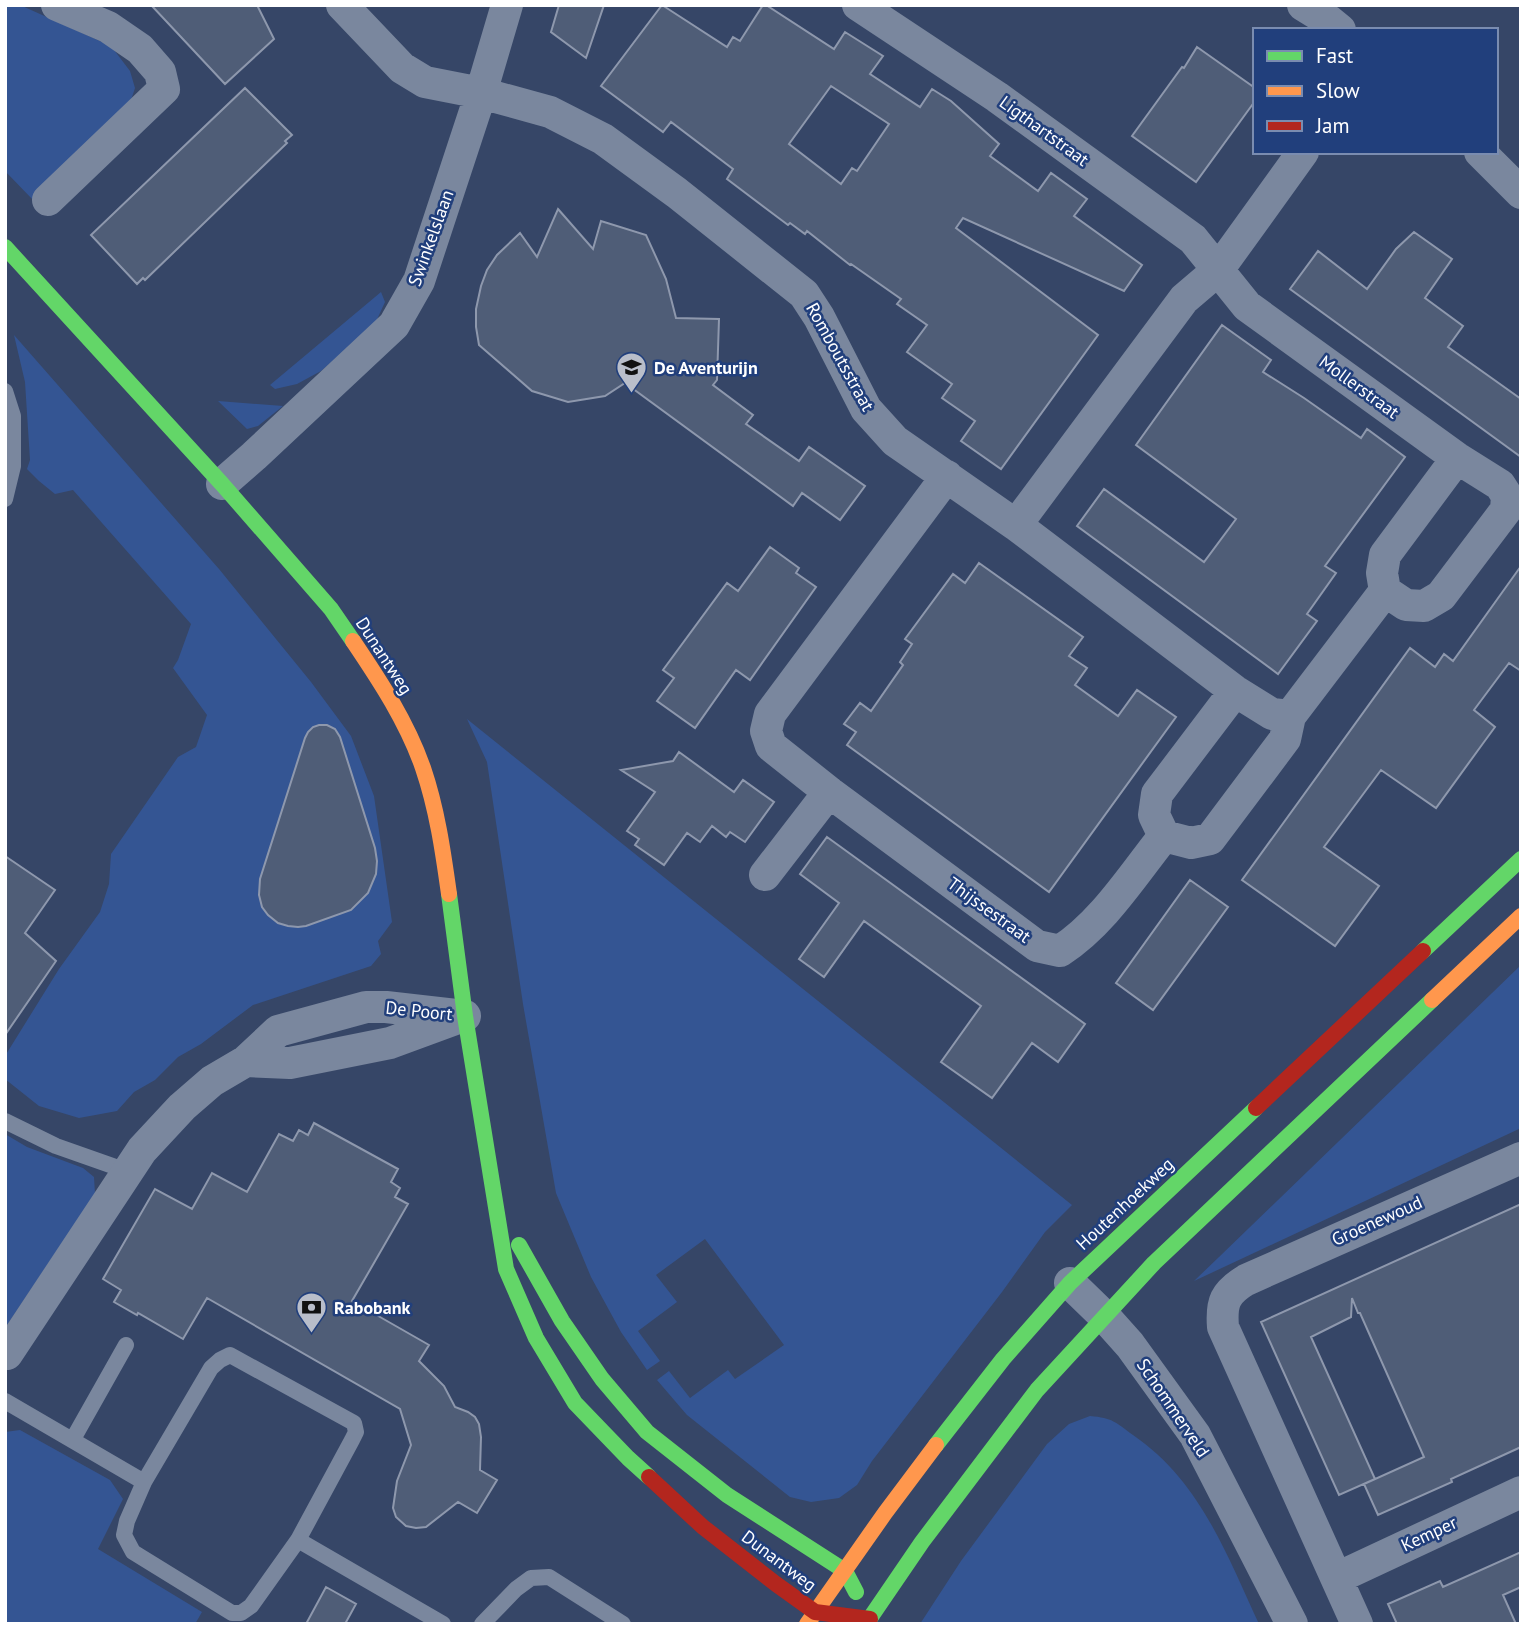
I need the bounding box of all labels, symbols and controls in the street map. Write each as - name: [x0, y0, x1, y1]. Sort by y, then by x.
- legend: [1253, 28, 1498, 154]
- text: Fast: [1316, 42, 1353, 69]
- text: Slow: [1316, 77, 1360, 104]
- street label: Ligthartstraat: [995, 90, 1094, 171]
- text: Jam: [1315, 112, 1350, 139]
- street label: Swinkelslaan: [402, 187, 459, 289]
- street label: Romboutsstraat: [801, 298, 880, 415]
- street label: Mollerstraat: [1315, 350, 1404, 423]
- school or university icon: De Aventurijn: [614, 351, 648, 395]
- place label: De Aventurijn: [654, 356, 758, 379]
- street label: Dunantweg: [351, 613, 418, 699]
- street label: Thijssestraat: [943, 872, 1036, 948]
- street label: De Poort: [384, 996, 454, 1025]
- street label: Houtenhoekweg: [1071, 1153, 1178, 1255]
- street label: Groenewoud: [1328, 1190, 1426, 1251]
- bank icon: Rabobank: [294, 1291, 328, 1335]
- place label: Rabobank: [334, 1296, 410, 1319]
- street label: Schommerveld: [1132, 1354, 1215, 1462]
- street label: Kemper: [1397, 1511, 1460, 1556]
- street label: Dunantweg: [737, 1525, 821, 1596]

